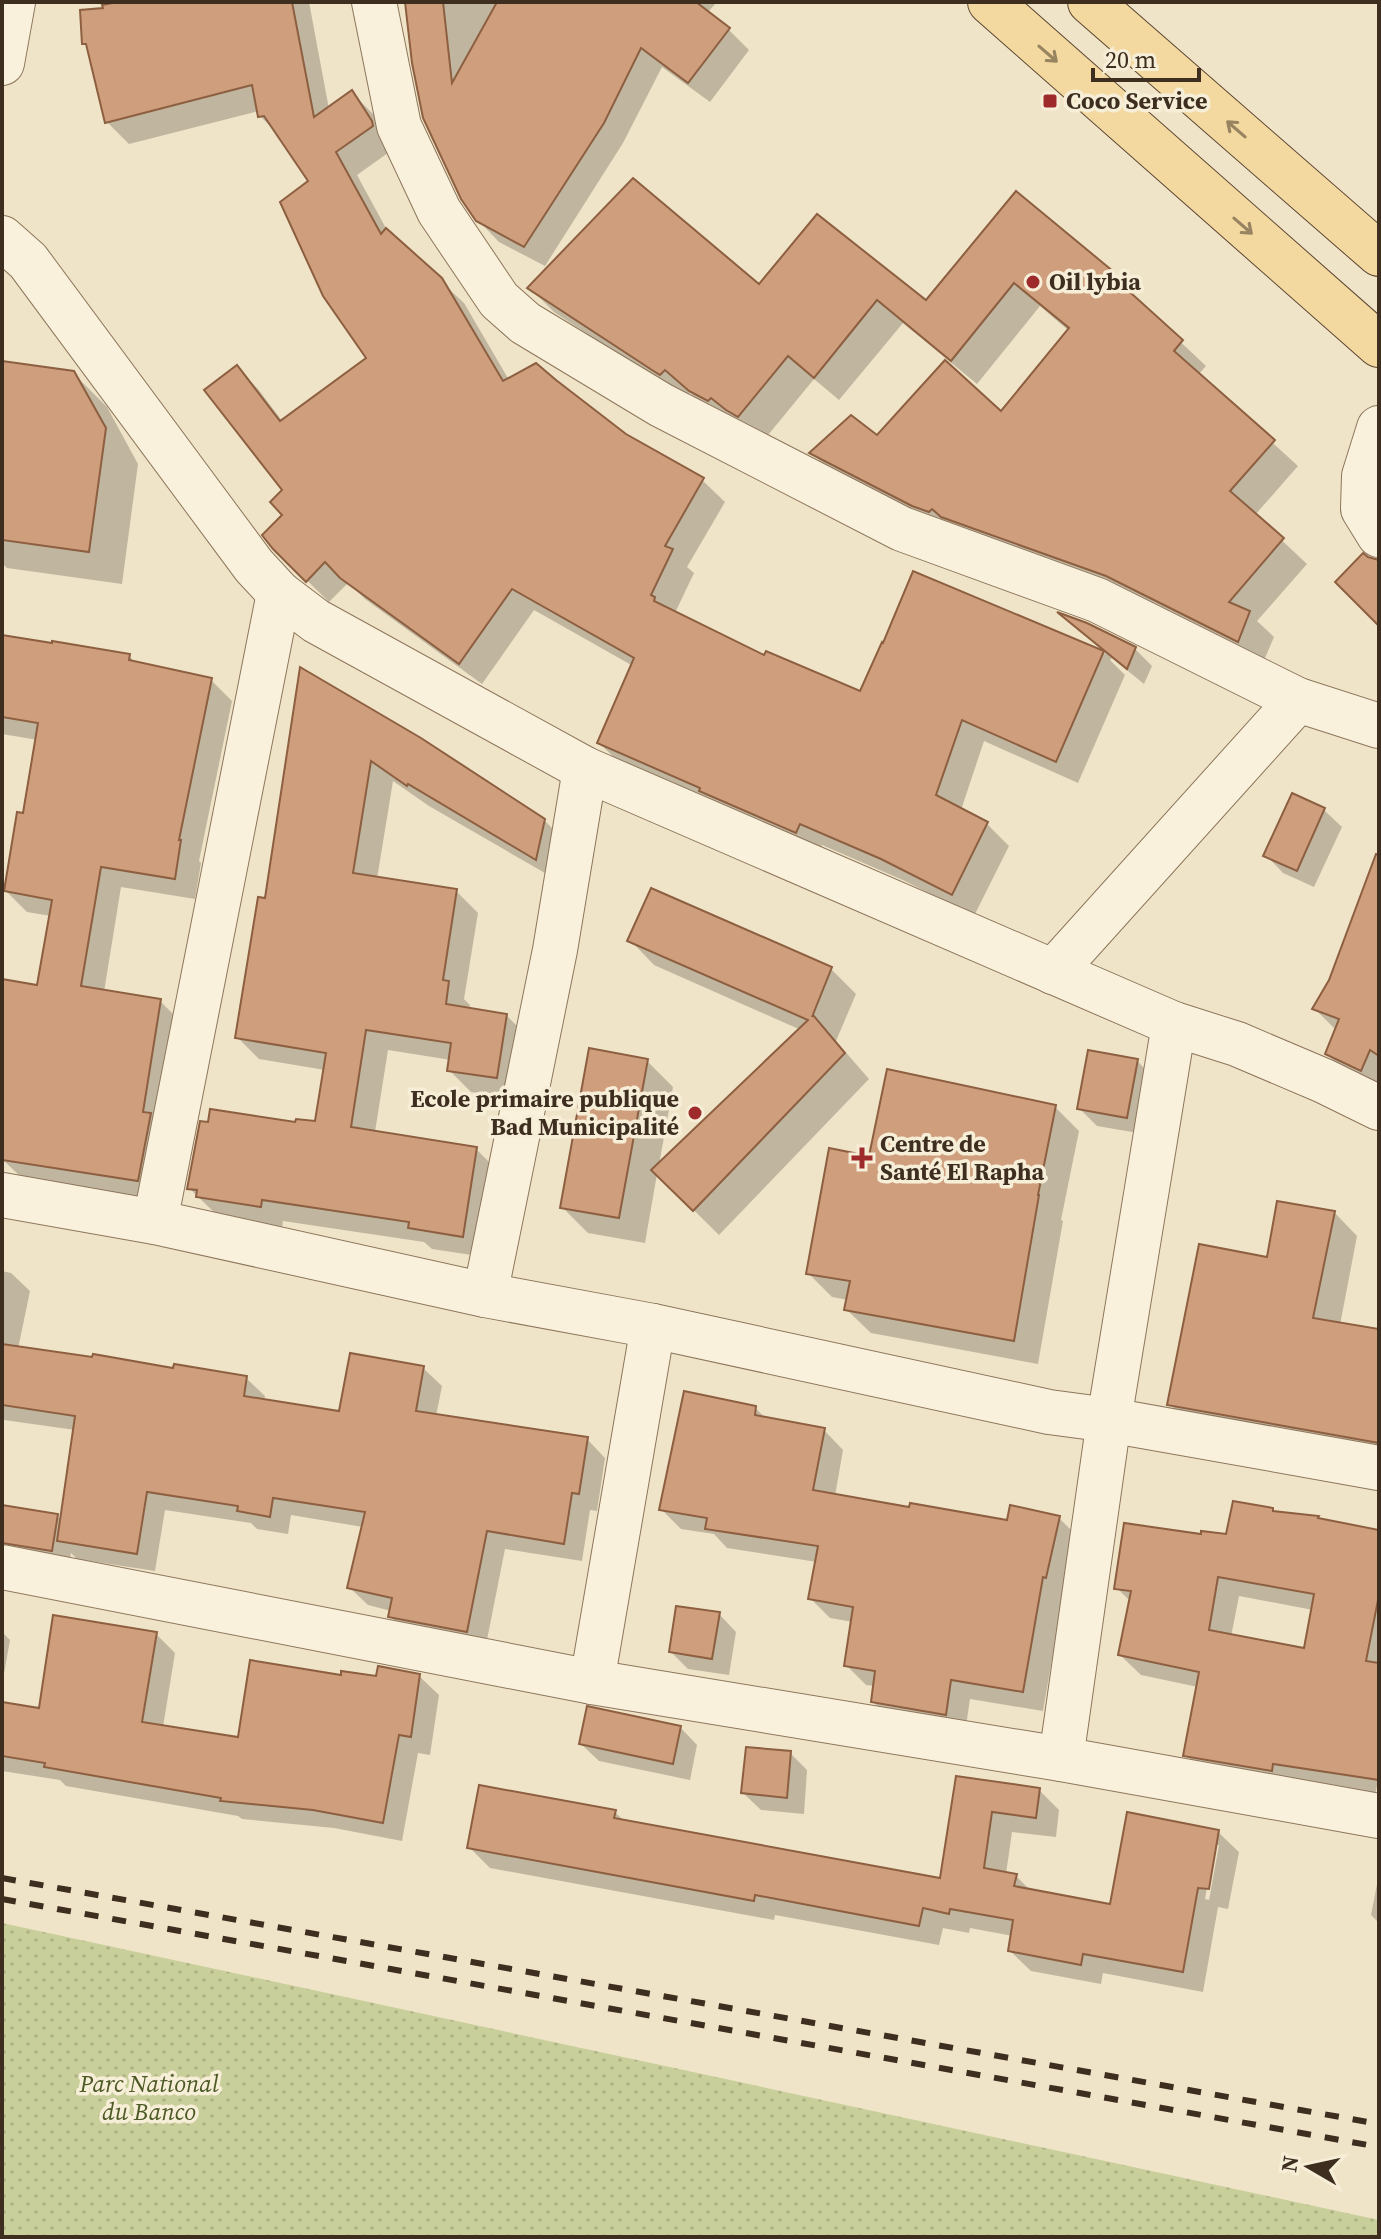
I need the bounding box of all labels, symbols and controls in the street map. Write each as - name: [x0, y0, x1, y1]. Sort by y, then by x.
- scale bar: [1093, 32, 1199, 82]
- text: 20 m: [1105, 43, 1156, 76]
- one-way arrow: [1038, 44, 1058, 62]
- place label: Coco Service: [1066, 84, 1207, 117]
- marker: Coco Service: [1041, 92, 1059, 110]
- one-way arrow: [1226, 121, 1246, 139]
- one-way arrow: [1233, 216, 1253, 234]
- place label: Oil lybia: [1049, 265, 1141, 298]
- marker: Oil lybia: [1024, 273, 1042, 291]
- place label: Ecole primaire publique Bad Municipalité: [410, 1082, 679, 1143]
- marker: Ecole primaire publique Bad Municipalité: [686, 1104, 704, 1122]
- place label: Centre de Santé El Rapha: [880, 1127, 1044, 1188]
- marker: Centre de Santé El Rapha: [851, 1147, 873, 1169]
- park label: Parc National du Banco: [78, 2067, 219, 2128]
- north arrow: [1269, 2127, 1349, 2207]
- text: N: [1273, 2154, 1305, 2174]

